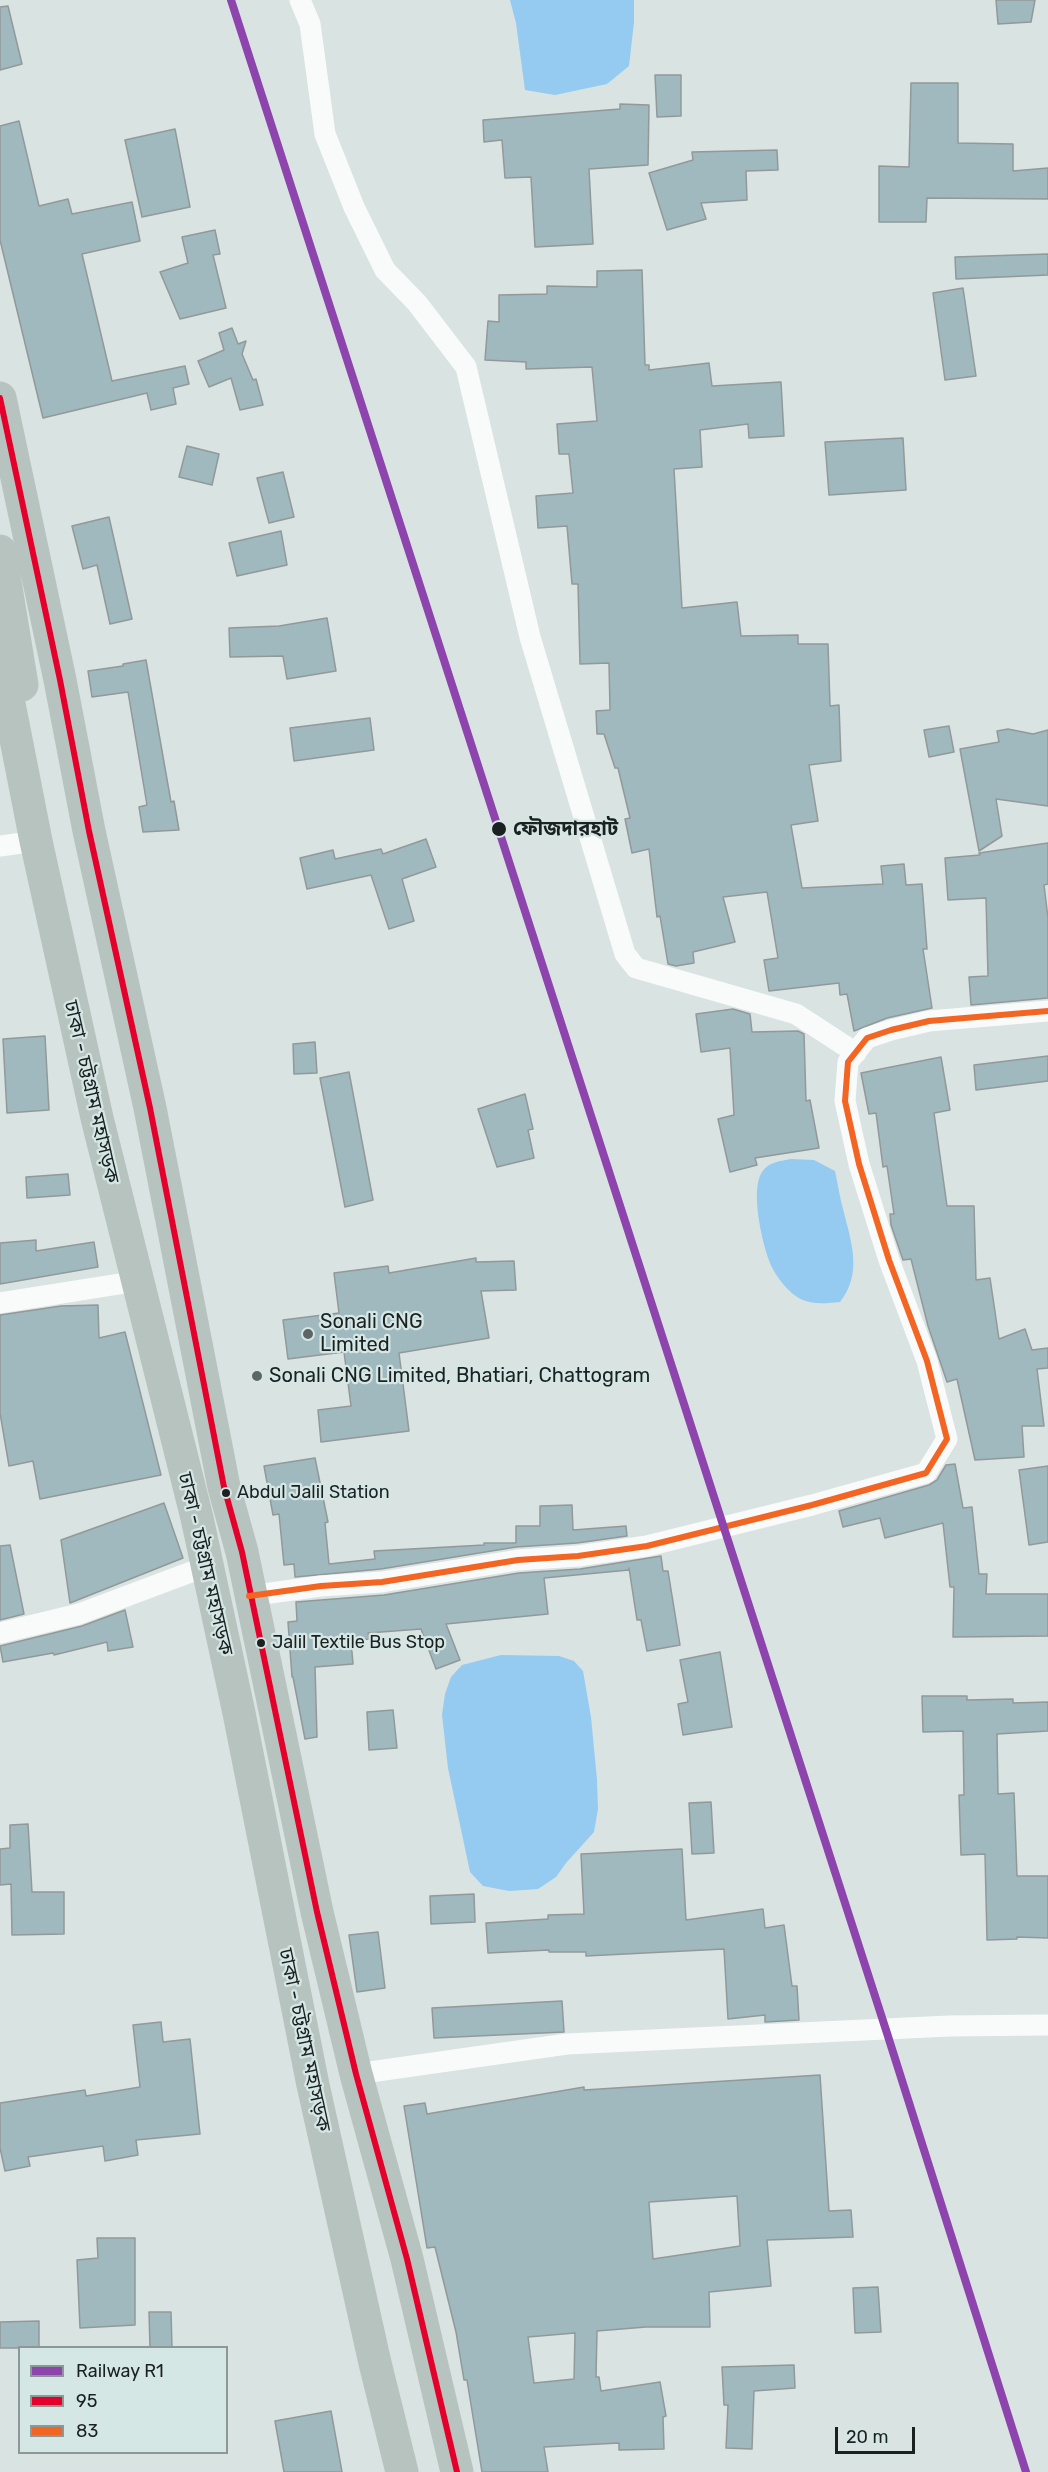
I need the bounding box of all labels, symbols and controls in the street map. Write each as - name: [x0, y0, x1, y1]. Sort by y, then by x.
- place label: ফৌজদারহাট: [513, 817, 618, 841]
- marker: ফৌজদারহাট: [490, 820, 508, 838]
- street label: ঢাকা - চট্টগ্রাম মহাসড়ক: [58, 998, 124, 1186]
- place label: Sonali CNG Limited: [320, 1310, 423, 1357]
- marker: Sonali CNG Limited: [301, 1327, 315, 1341]
- place label: Sonali CNG Limited, Bhatiari, Chattogram: [269, 1364, 650, 1388]
- marker: Sonali CNG Limited, Bhatiari, Chattogram: [250, 1369, 264, 1383]
- street label: ঢাকা - চট্টগ্রাম মহাসড়ক: [172, 1470, 238, 1658]
- place label: Abdul Jalil Station: [237, 1482, 390, 1504]
- marker: Abdul Jalil Station: [220, 1487, 232, 1499]
- place label: Jalil Textile Bus Stop: [272, 1632, 445, 1654]
- marker: Jalil Textile Bus Stop: [255, 1637, 267, 1649]
- street label: ঢাকা - চট্টগ্রাম মহাসড়ক: [273, 1946, 335, 2134]
- legend: [18, 2346, 228, 2454]
- text: Railway R1: [76, 2360, 164, 2382]
- text: 95: [76, 2390, 97, 2412]
- scale bar: [838, 2415, 918, 2453]
- text: 83: [76, 2420, 98, 2442]
- text: 20 m: [846, 2426, 888, 2448]

